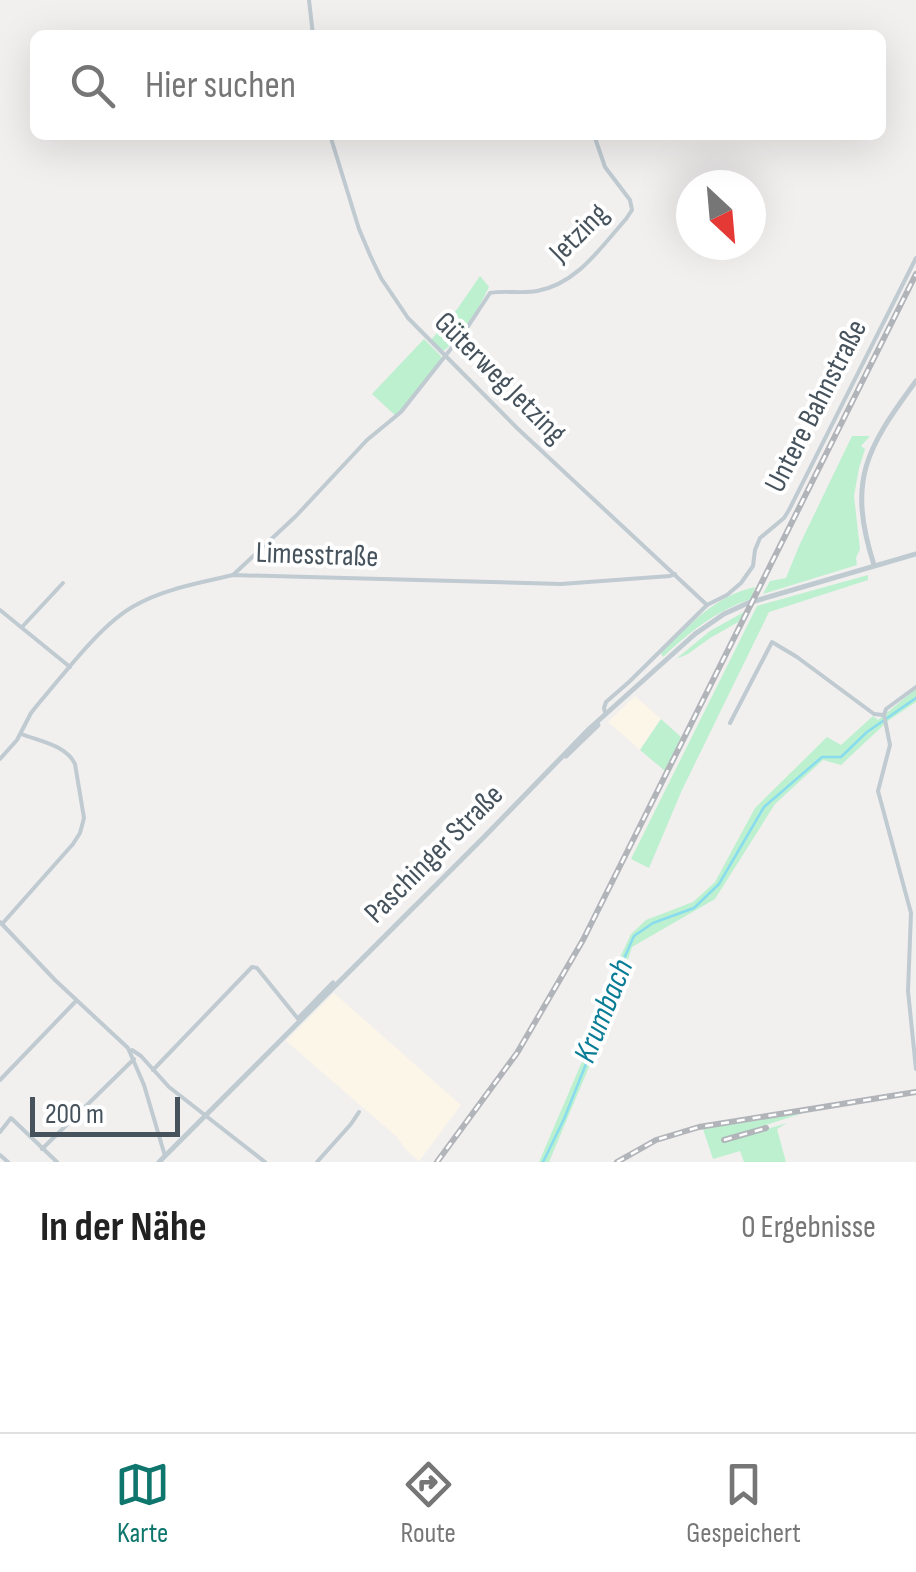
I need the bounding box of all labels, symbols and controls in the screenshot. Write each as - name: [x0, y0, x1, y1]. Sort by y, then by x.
- search box: [30, 30, 886, 140]
- icon: search: [65, 58, 120, 113]
- text: Hier suchen: [145, 63, 296, 108]
- north arrow: [676, 170, 766, 260]
- street label: Jetzing: [541, 196, 616, 271]
- street label: Güterweg Jetzing: [427, 305, 573, 451]
- street label: Untere Bahnstraße: [757, 314, 875, 498]
- street label: Limesstraße: [255, 535, 379, 575]
- street label: Paschinger Straße: [357, 777, 511, 931]
- water label: Krumbach: [566, 954, 642, 1068]
- scale bar: [30, 1092, 180, 1136]
- text: 200 m: [45, 1098, 104, 1131]
- text: In der Nähe: [40, 1202, 207, 1253]
- text: 0 Ergebnisse: [741, 1208, 876, 1247]
- tab: Karte: [115, 1457, 170, 1550]
- tab: Route: [400, 1457, 456, 1550]
- tab: Gespeichert: [686, 1457, 801, 1550]

